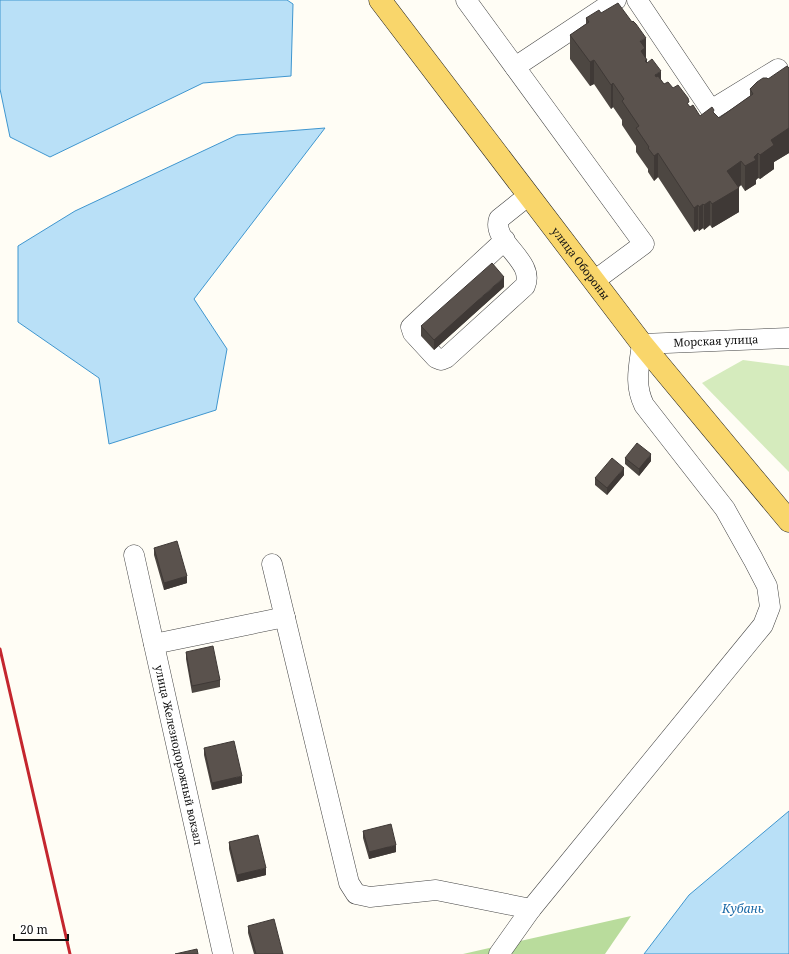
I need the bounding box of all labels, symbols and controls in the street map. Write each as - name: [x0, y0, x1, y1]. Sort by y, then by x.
- street label: улица Обороны: [548, 224, 613, 302]
- street label: Морская улица: [673, 331, 759, 350]
- street label: улица Железнодорожный вокзал: [152, 663, 207, 847]
- water label: Кубань: [721, 900, 764, 917]
- scale bar: [14, 916, 68, 942]
- text: 20 m: [20, 921, 48, 938]

